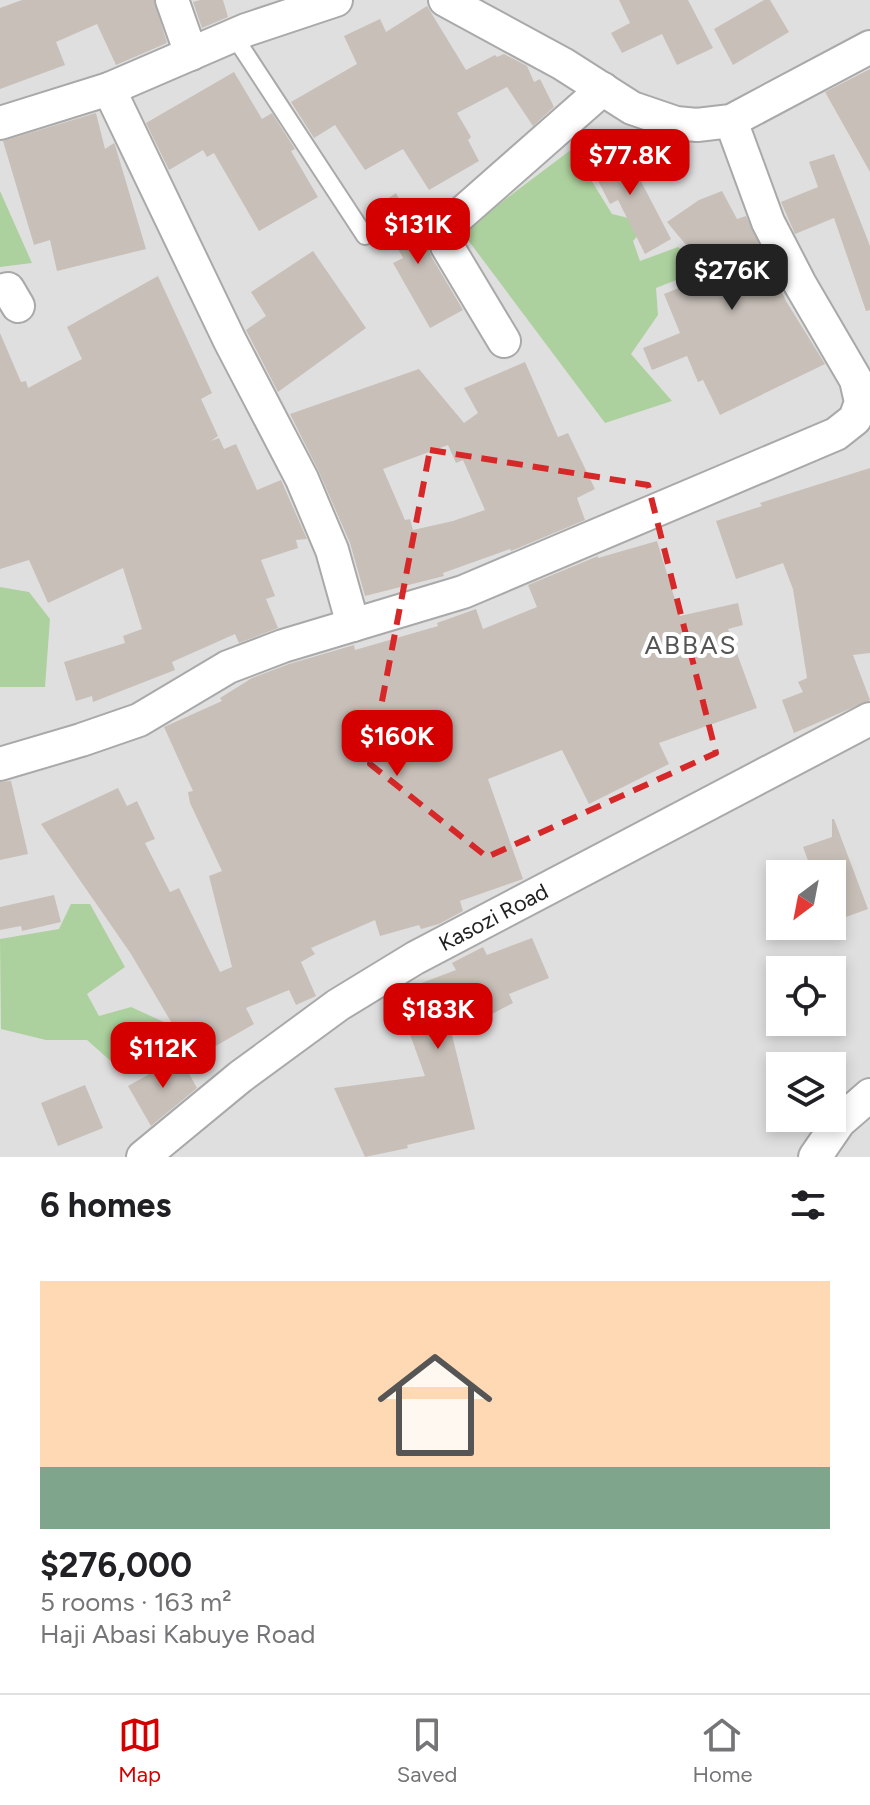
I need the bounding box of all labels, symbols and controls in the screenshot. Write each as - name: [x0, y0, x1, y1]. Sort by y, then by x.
- pin: $77.8K: [565, 129, 695, 197]
- text: $77.8K: [589, 139, 672, 171]
- pin: $131K: [362, 198, 474, 266]
- text: $131K: [384, 208, 452, 240]
- pin: $276K: [676, 244, 788, 312]
- text: $276K: [694, 254, 770, 286]
- district label: ABBAS: [645, 629, 737, 661]
- pin: $160K: [341, 710, 453, 778]
- text: $160K: [360, 720, 434, 752]
- north arrow: [766, 860, 846, 940]
- map controls: [766, 860, 846, 1132]
- street label: Kasozi Road: [434, 878, 553, 957]
- button: locate: [766, 956, 846, 1036]
- pin: $183K: [382, 983, 494, 1051]
- text: $183K: [401, 993, 475, 1025]
- pin: $112K: [107, 1022, 219, 1090]
- text: $112K: [129, 1032, 197, 1064]
- button: layers: [766, 1052, 846, 1132]
- icon: filters: [786, 1183, 830, 1227]
- text: 6 homes: [40, 1185, 171, 1226]
- icon: home: [363, 1333, 507, 1477]
- text: $276,000: [40, 1545, 192, 1586]
- text: 5 rooms · 163 m²: [40, 1586, 232, 1618]
- text: Haji Abasi Kabuye Road: [40, 1618, 315, 1650]
- tab: Map: [118, 1713, 162, 1788]
- tab: Saved: [397, 1713, 457, 1788]
- tab: Home: [692, 1713, 752, 1788]

